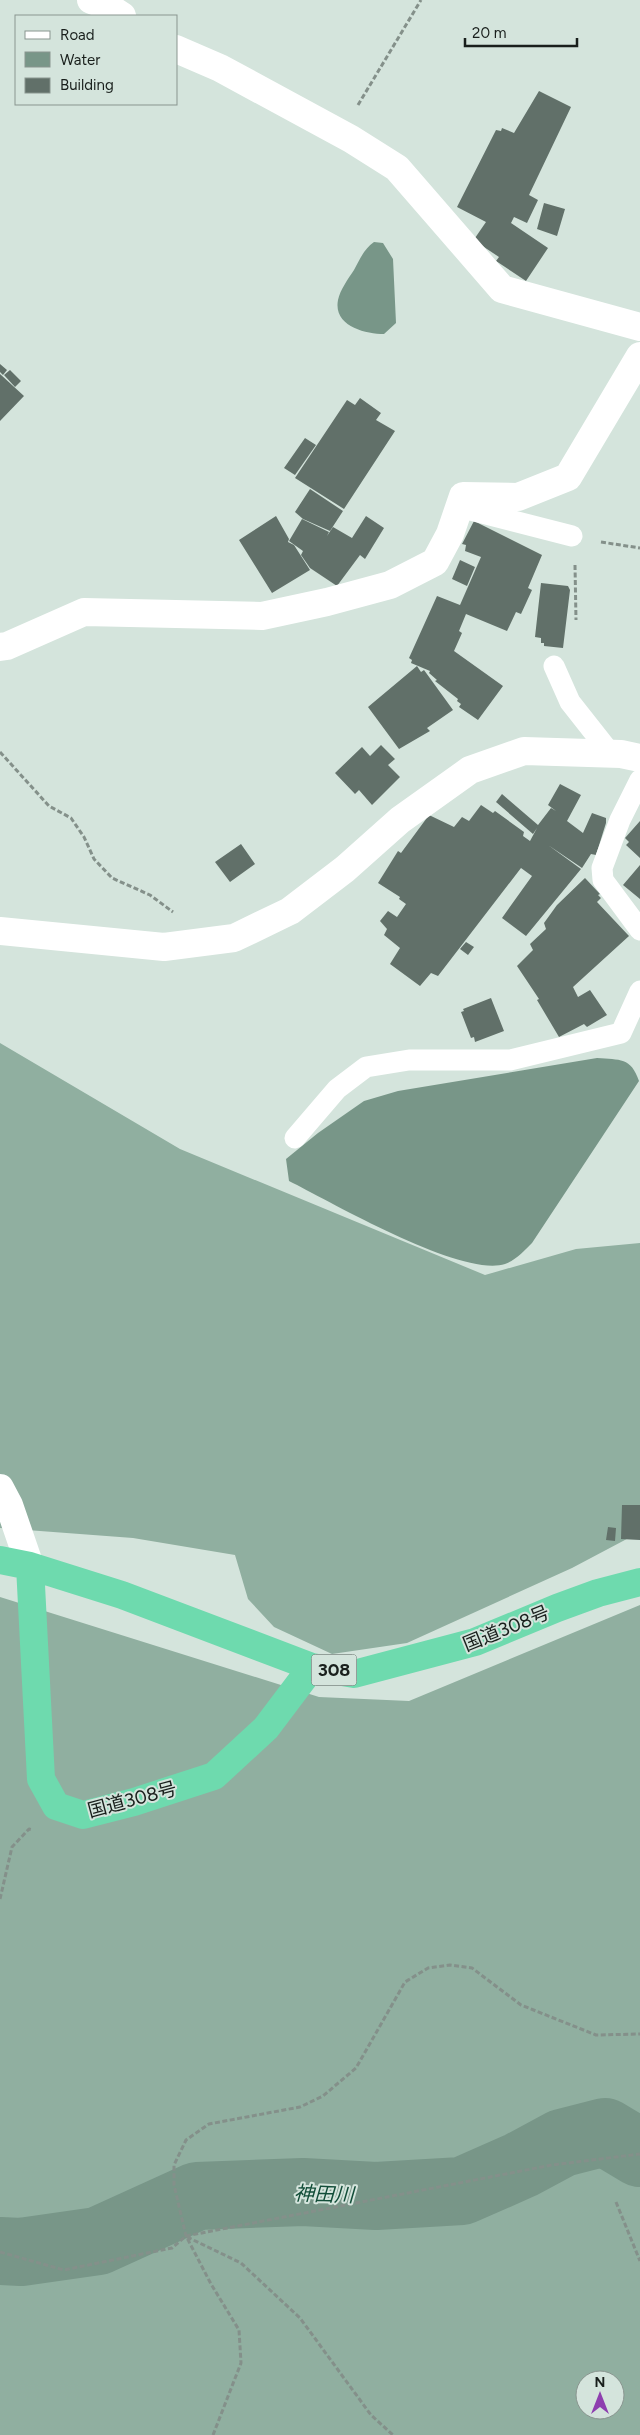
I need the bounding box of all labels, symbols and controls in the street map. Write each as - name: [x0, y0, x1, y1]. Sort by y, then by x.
- legend: [15, 15, 178, 105]
- scale bar: [465, 15, 578, 47]
- text: 20 m: [472, 24, 506, 42]
- text: Road: [60, 26, 95, 44]
- text: Water: [60, 51, 100, 69]
- text: Building: [60, 76, 114, 94]
- street label: 国道308号: [460, 1601, 553, 1656]
- road number: 308: [312, 1654, 356, 1686]
- street label: 国道308号: [85, 1777, 179, 1822]
- water label: 神田川: [294, 2181, 356, 2207]
- north arrow: [575, 2370, 625, 2420]
- text: N: [595, 2374, 605, 2391]

